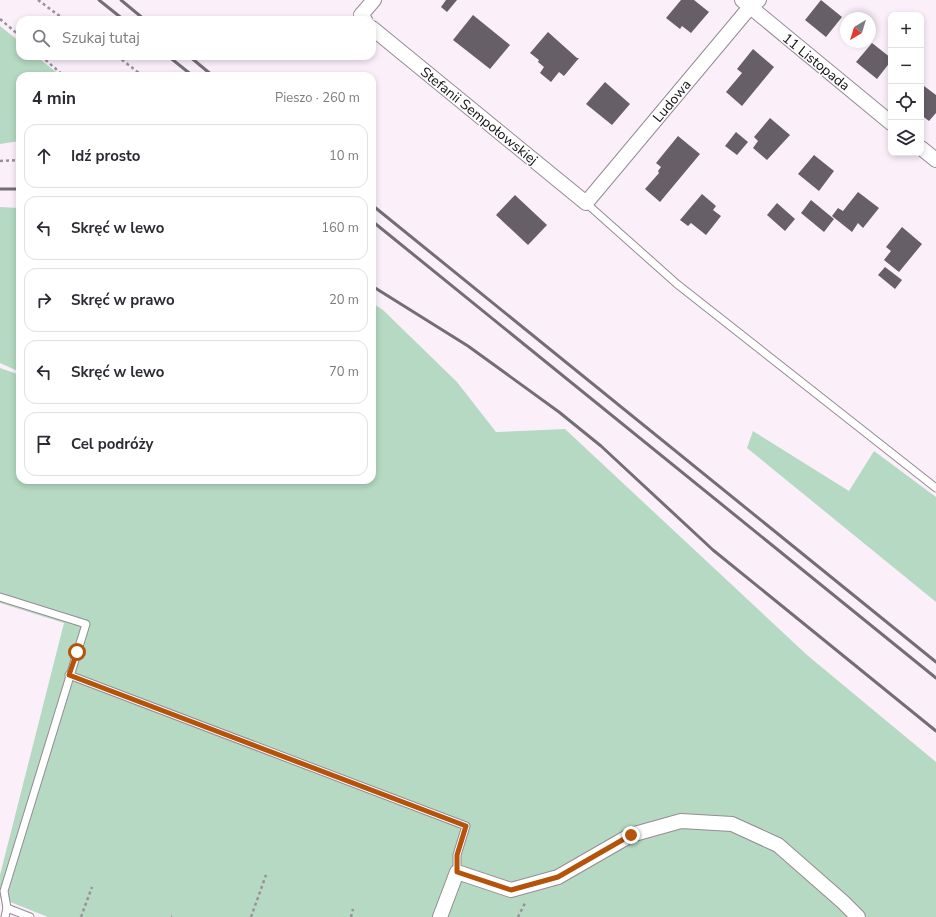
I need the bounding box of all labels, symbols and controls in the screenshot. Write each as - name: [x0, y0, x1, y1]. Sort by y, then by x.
- north arrow: [840, 12, 876, 48]
- map controls: [888, 12, 924, 156]
- button: +: [888, 12, 924, 48]
- search box: [16, 16, 376, 60]
- icon: search: [30, 27, 52, 49]
- text: Szukaj tutaj: [62, 28, 140, 48]
- street label: 11 Listopada: [778, 29, 854, 95]
- button: −: [888, 48, 924, 84]
- street label: Stefanii Sempołowskiej: [416, 63, 542, 169]
- street label: Ludowa: [649, 76, 695, 126]
- button: locate: [888, 84, 924, 120]
- text: 4 min: [32, 87, 76, 110]
- text: Pieszo · 260 m: [275, 89, 360, 107]
- button: layers: [888, 120, 924, 156]
- icon: ahead: [33, 145, 55, 167]
- text: Idź prosto: [71, 146, 140, 166]
- text: 10 m: [329, 147, 359, 165]
- icon: left: [33, 217, 55, 239]
- text: Skręć w lewo: [71, 218, 164, 238]
- text: 160 m: [321, 219, 359, 237]
- icon: right: [33, 289, 55, 311]
- text: Skręć w prawo: [71, 290, 175, 310]
- text: 20 m: [329, 291, 359, 309]
- icon: left: [33, 361, 55, 383]
- text: Skręć w lewo: [71, 362, 164, 382]
- text: 70 m: [329, 363, 359, 381]
- icon: arrive: [33, 433, 55, 455]
- text: Cel podróży: [71, 434, 153, 454]
- route start: [68, 643, 86, 661]
- route end: [622, 826, 640, 844]

